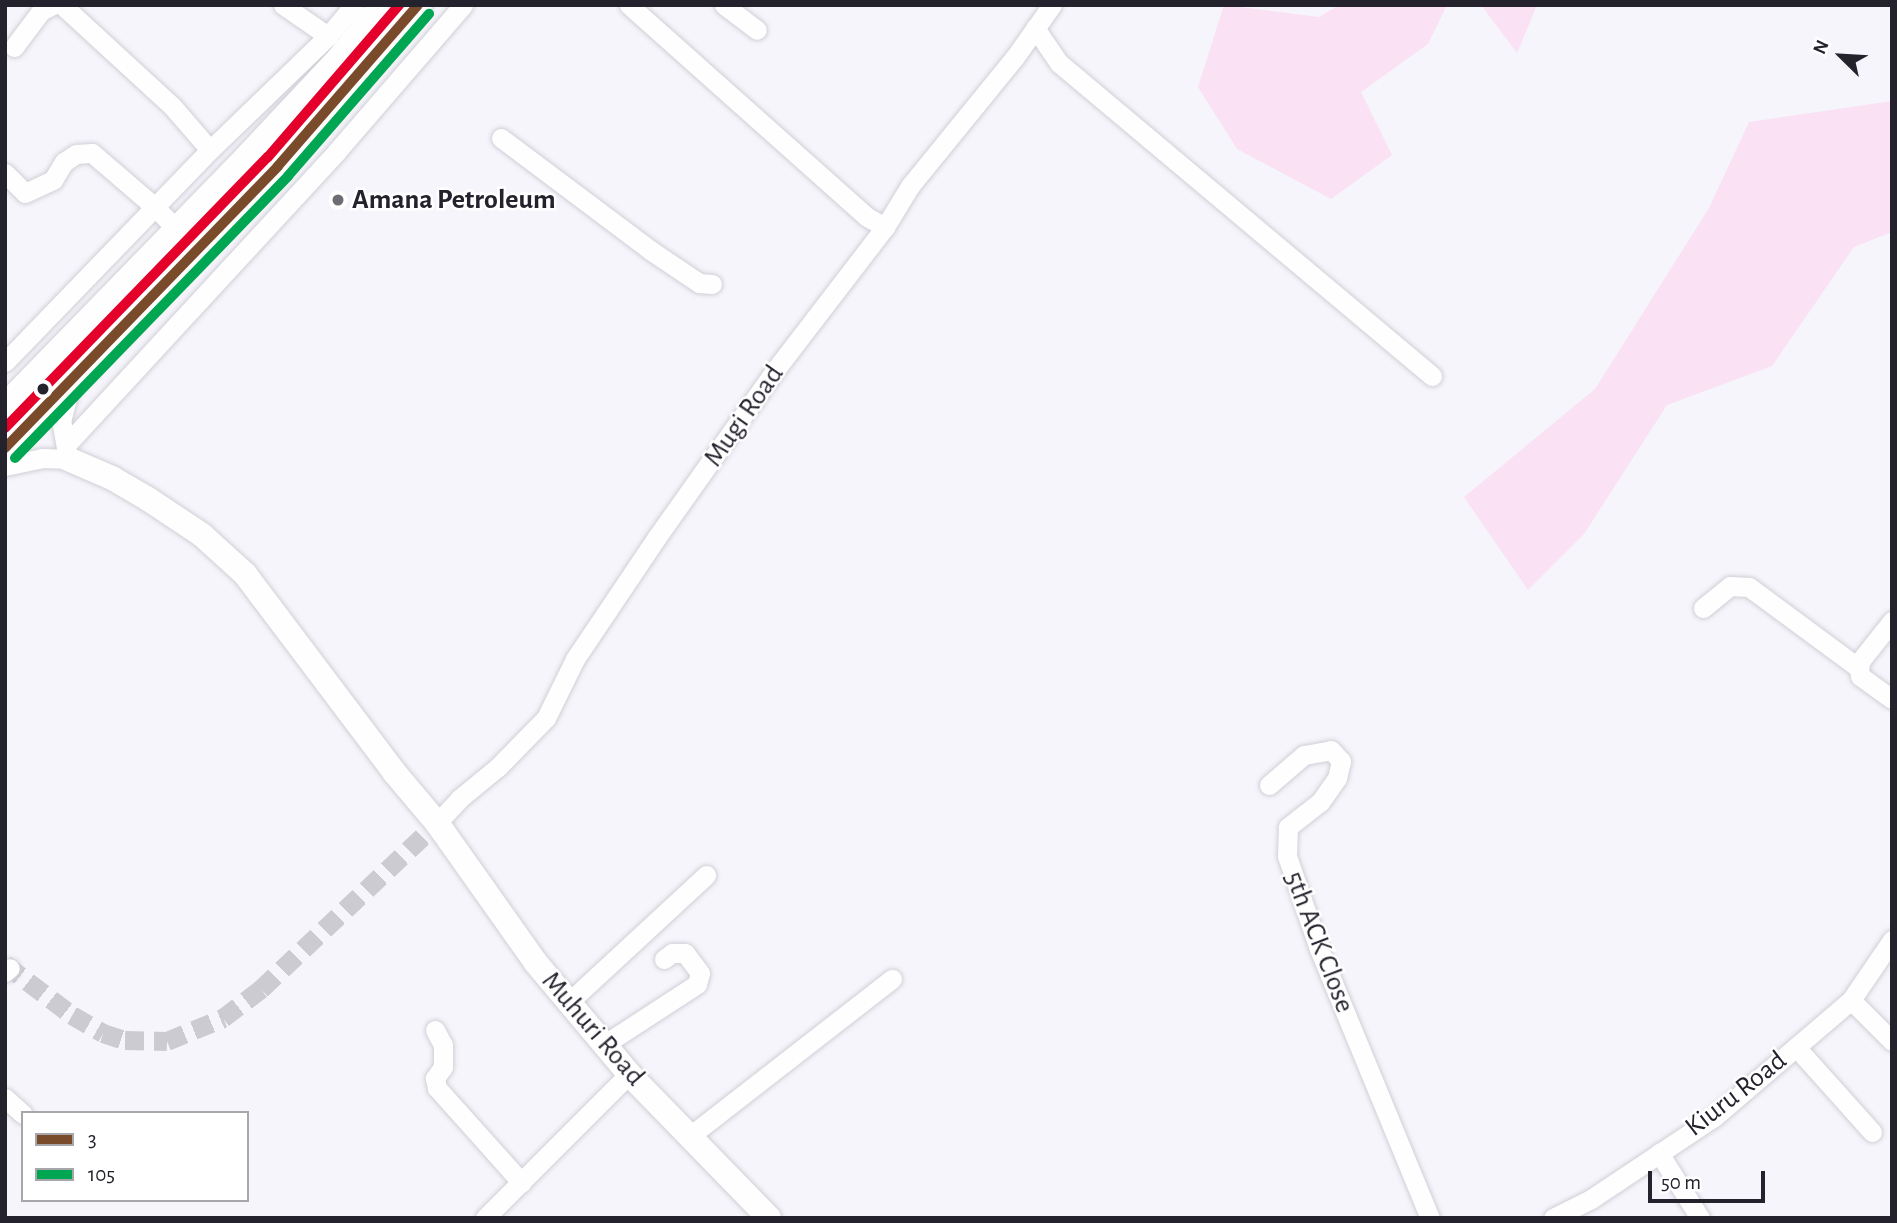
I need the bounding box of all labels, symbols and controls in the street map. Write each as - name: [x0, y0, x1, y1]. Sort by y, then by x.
- north arrow: [1806, 21, 1876, 91]
- text: N: [1810, 37, 1833, 57]
- place label: Amana Petroleum: [352, 183, 556, 217]
- marker: Amana Petroleum: [330, 192, 346, 208]
- street label: Mugi Road: [697, 359, 791, 473]
- unlabelled marker: [36, 382, 50, 396]
- street label: 5th ACK Close: [1277, 867, 1361, 1017]
- street label: Muhuri Road: [534, 965, 652, 1093]
- street label: Kiuru Road: [1678, 1044, 1794, 1144]
- legend: [21, 1111, 248, 1202]
- text: 3: [88, 1129, 97, 1150]
- scale bar: [1652, 1156, 1769, 1200]
- text: 105: [88, 1164, 115, 1185]
- text: 50 m: [1661, 1172, 1701, 1193]

